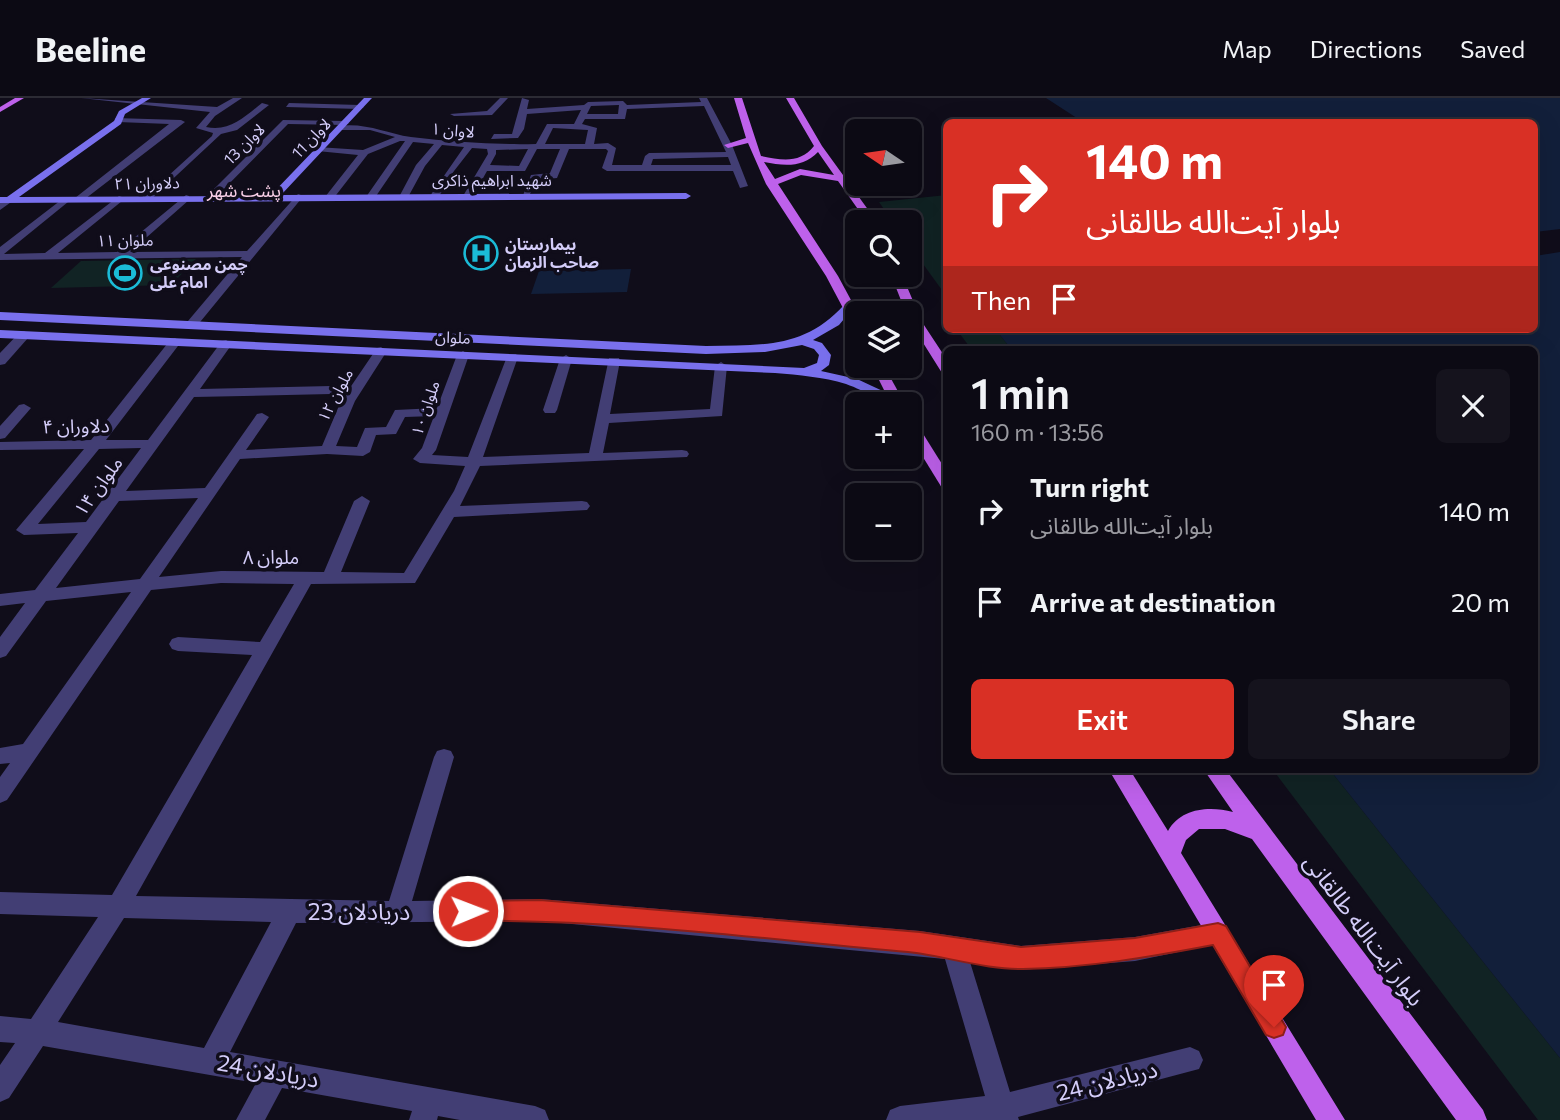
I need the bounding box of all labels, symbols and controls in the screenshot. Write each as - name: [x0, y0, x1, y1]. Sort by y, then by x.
- text: Beeline: [35, 28, 146, 69]
- text: Map: [1222, 34, 1272, 63]
- text: Directions: [1310, 34, 1422, 63]
- text: Saved: [1460, 34, 1525, 63]
- street label: لاوان 11: [287, 114, 335, 162]
- street label: لاوان ۱: [430, 118, 476, 142]
- street label: لاوان 13: [219, 119, 269, 169]
- north arrow: [845, 119, 922, 196]
- map controls: [845, 119, 922, 560]
- text: 140 m: [1086, 129, 1223, 189]
- icon: right: [971, 147, 1062, 238]
- street label: شهید ابراهیم ذاکری: [432, 170, 552, 193]
- street label: دلاوران ۲۱: [114, 172, 180, 194]
- district label: پشت شهر: [206, 179, 281, 202]
- text: بلوار آیت‌الله طالقانی: [1086, 200, 1341, 240]
- button: search: [845, 210, 922, 287]
- street label: ملوان ۱۱: [96, 230, 154, 250]
- hospital icon: بیمارستان صاحب الزمان: [462, 234, 500, 272]
- place label: بیمارستان صاحب الزمان: [505, 234, 599, 272]
- sports icon: چمن مصنوعی امام علی: [106, 254, 144, 292]
- place label: چمن مصنوعی امام علی: [150, 254, 248, 294]
- icon: arrive: [1045, 280, 1083, 318]
- text: Then: [971, 284, 1031, 315]
- button: layers: [845, 301, 922, 378]
- street label: ملوان: [435, 326, 471, 348]
- street label: ملوان ۱۲: [313, 365, 357, 425]
- text: 1 min: [971, 366, 1070, 418]
- button: close: [1436, 369, 1510, 443]
- street label: ملوان ۱۰: [406, 378, 444, 438]
- button: +: [845, 392, 922, 469]
- street label: دلاوران ۴: [42, 413, 110, 439]
- text: 160 m · 13:56: [971, 418, 1104, 446]
- street label: ملوان ۱۴: [68, 452, 128, 520]
- text: Turn right: [1030, 471, 1149, 502]
- button: −: [845, 483, 922, 560]
- icon: right: [971, 492, 1009, 530]
- text: 140 m: [1439, 495, 1510, 526]
- text: بلوار آیت‌الله طالقانی: [1030, 511, 1213, 539]
- street label: ملوان ۸: [243, 545, 299, 569]
- icon: arrive: [971, 583, 1009, 621]
- text: Arrive at destination: [1030, 586, 1276, 617]
- text: 20 m: [1451, 586, 1510, 617]
- button: Exit: [971, 679, 1234, 759]
- button: Share: [1248, 679, 1510, 759]
- street label: بلوار آیت‌الله طالقانی: [1298, 848, 1431, 1012]
- position arrow: [431, 874, 505, 948]
- street label: دریادلان 23: [308, 897, 410, 926]
- pin: [1244, 955, 1304, 1027]
- icon: arrive: [1255, 966, 1293, 1004]
- street label: دریادلان 24: [215, 1047, 321, 1094]
- street label: دریادلان 24: [1053, 1054, 1160, 1107]

